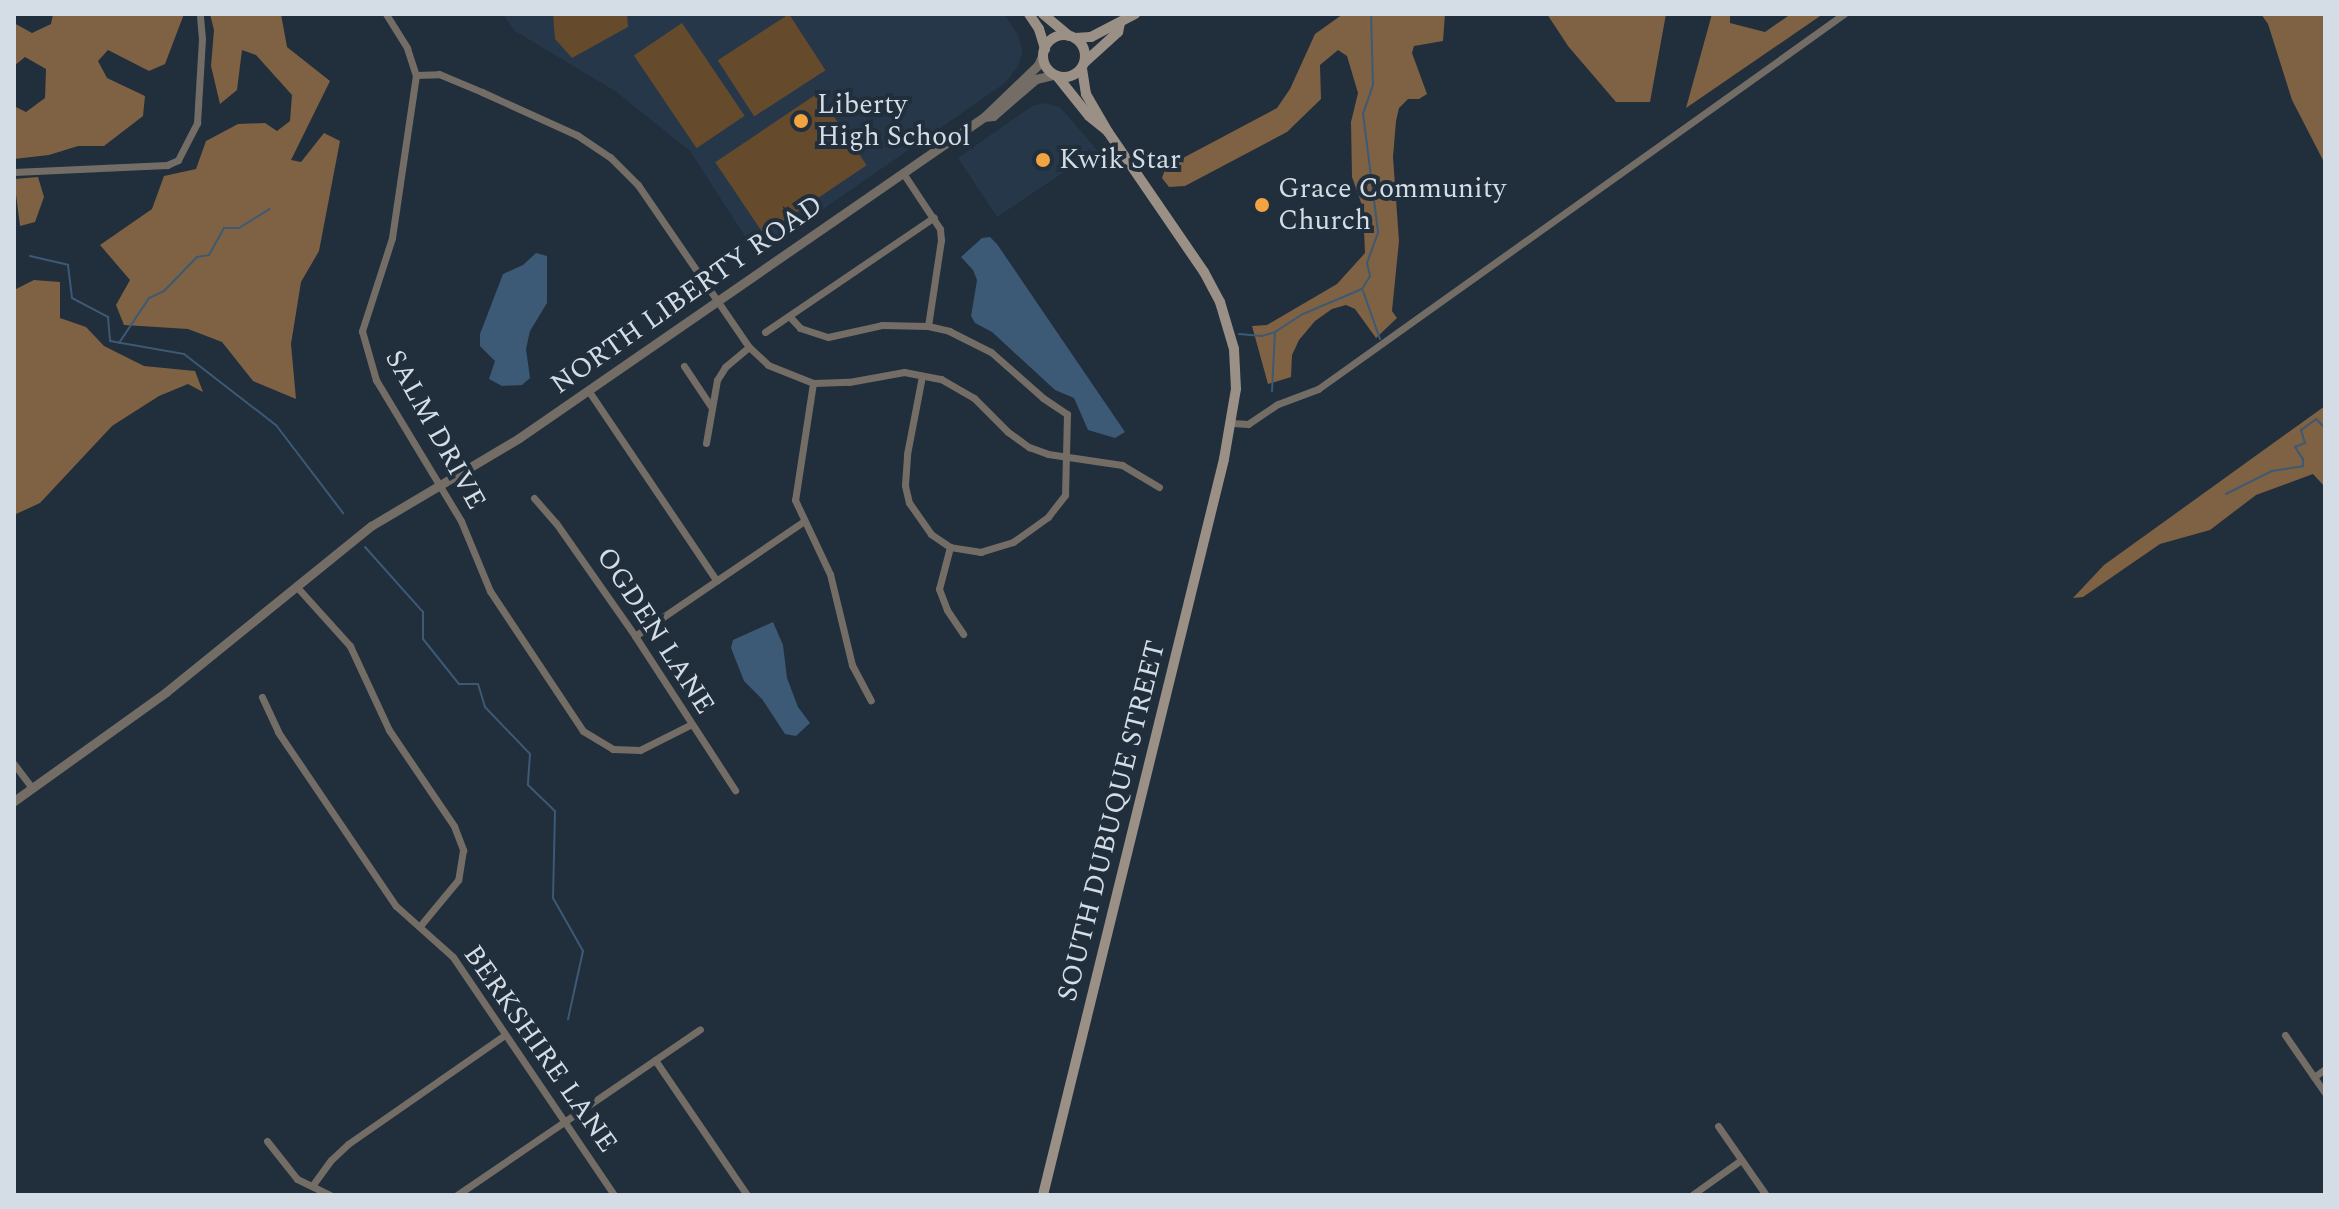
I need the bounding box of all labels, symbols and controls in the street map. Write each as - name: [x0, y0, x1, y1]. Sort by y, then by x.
- place label: Liberty High School: [817, 88, 970, 154]
- marker: Liberty High School: [792, 112, 810, 130]
- place label: Kwik Star: [1059, 143, 1181, 177]
- marker: Kwik Star: [1034, 151, 1052, 169]
- place label: Grace Community Church: [1278, 172, 1506, 238]
- street label: NORTH LIBERTY ROAD: [545, 188, 829, 402]
- marker: Grace Community Church: [1253, 196, 1271, 214]
- street label: SALM DRIVE: [377, 344, 493, 516]
- street label: OGDEN LANE: [589, 541, 721, 721]
- street label: SOUTH DUBUQUE STREET: [1051, 637, 1173, 1005]
- street label: BERKSHIRE LANE: [456, 939, 624, 1159]

